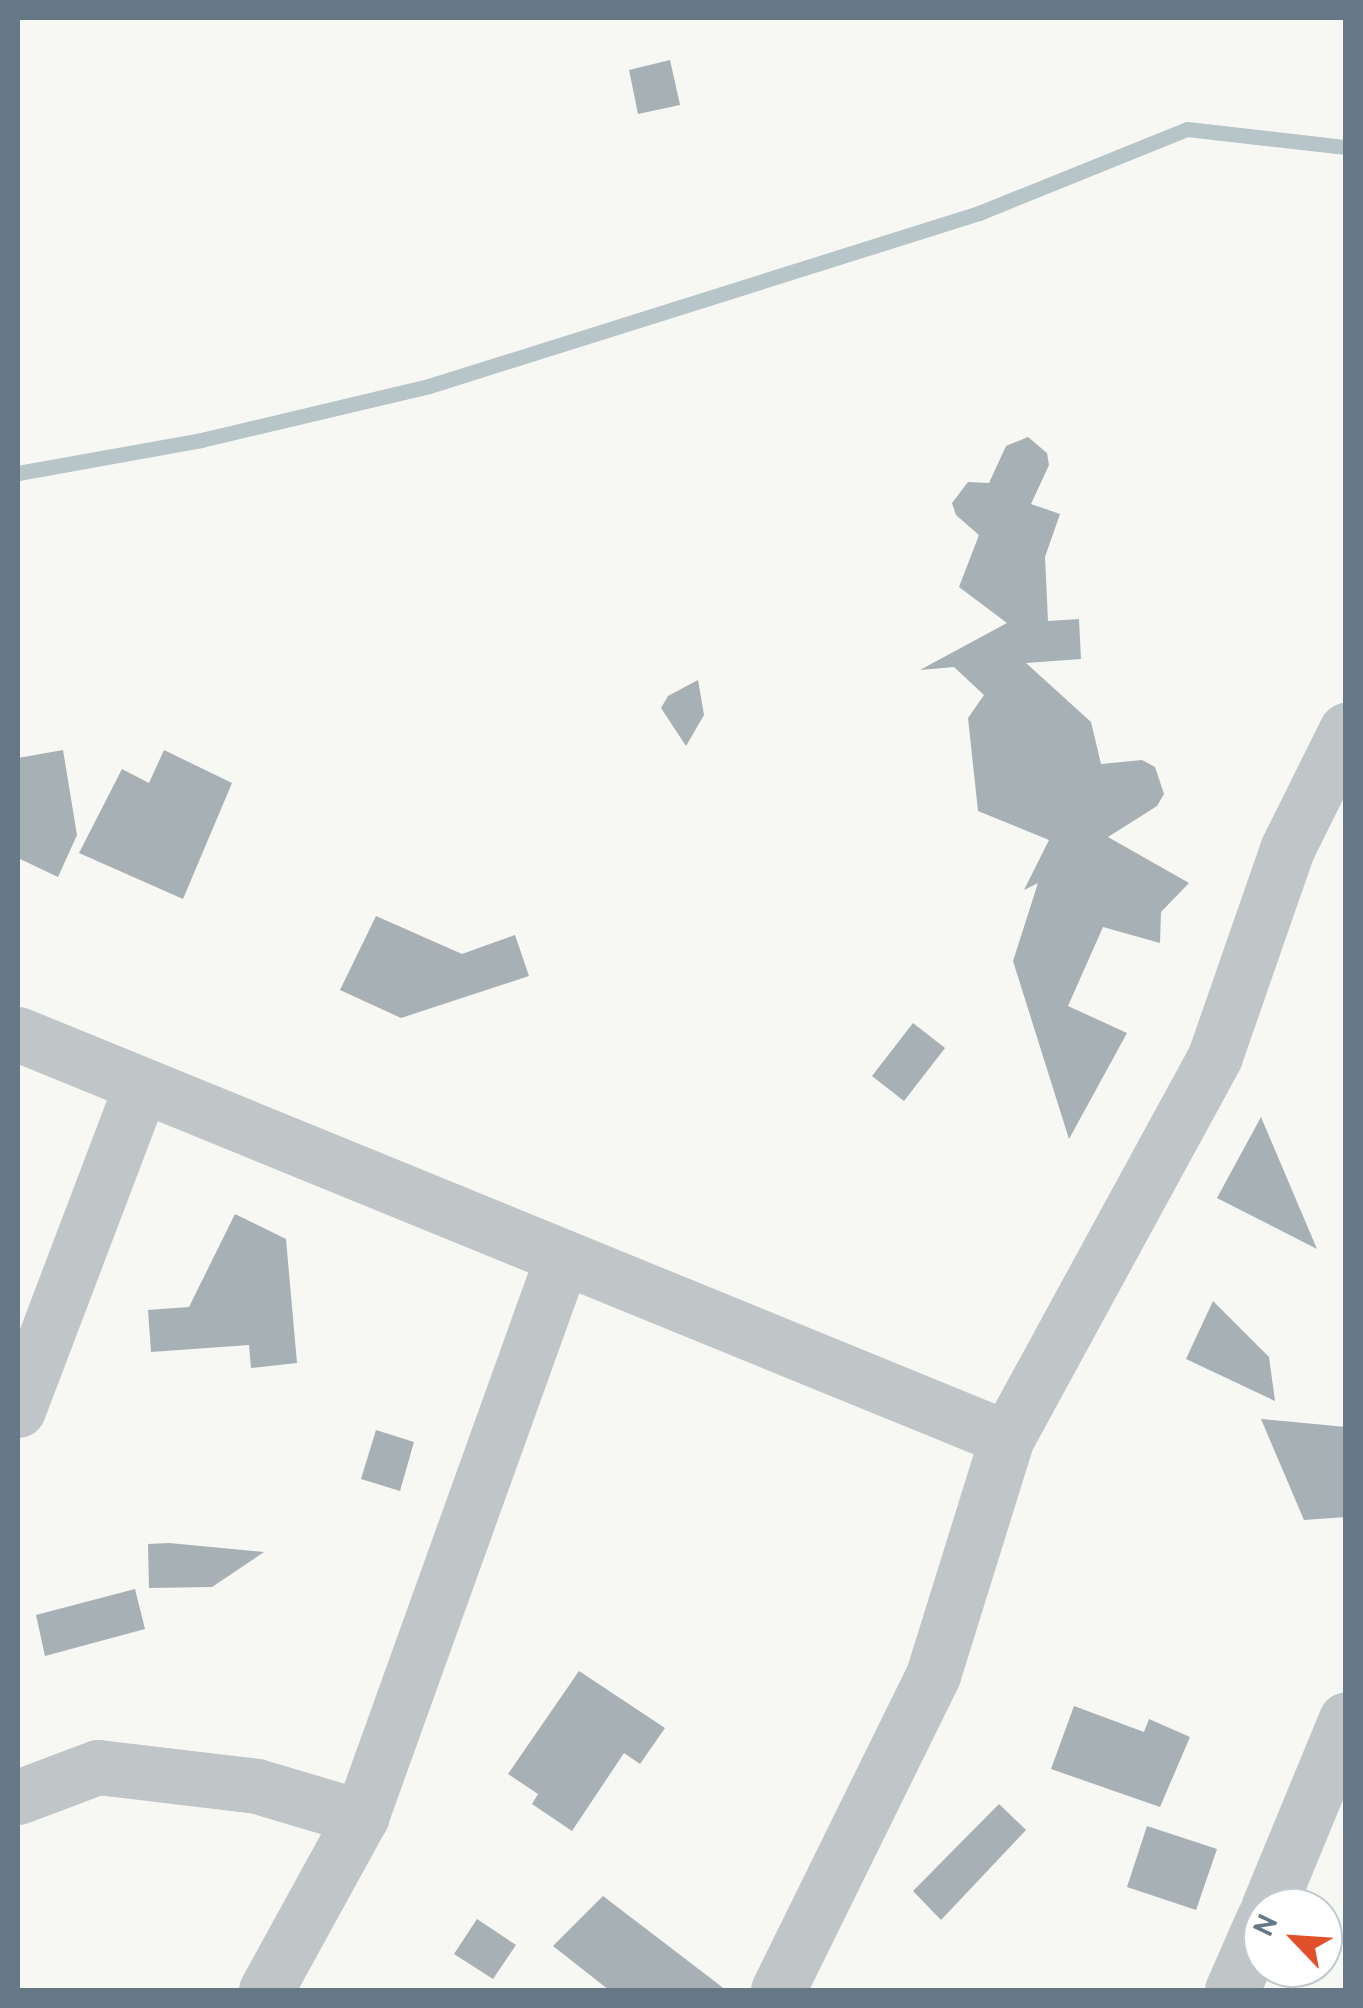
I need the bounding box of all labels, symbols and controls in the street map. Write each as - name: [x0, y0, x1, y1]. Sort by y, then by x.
- north arrow: [1243, 1888, 1343, 1988]
- text: N: [1247, 1909, 1288, 1943]

